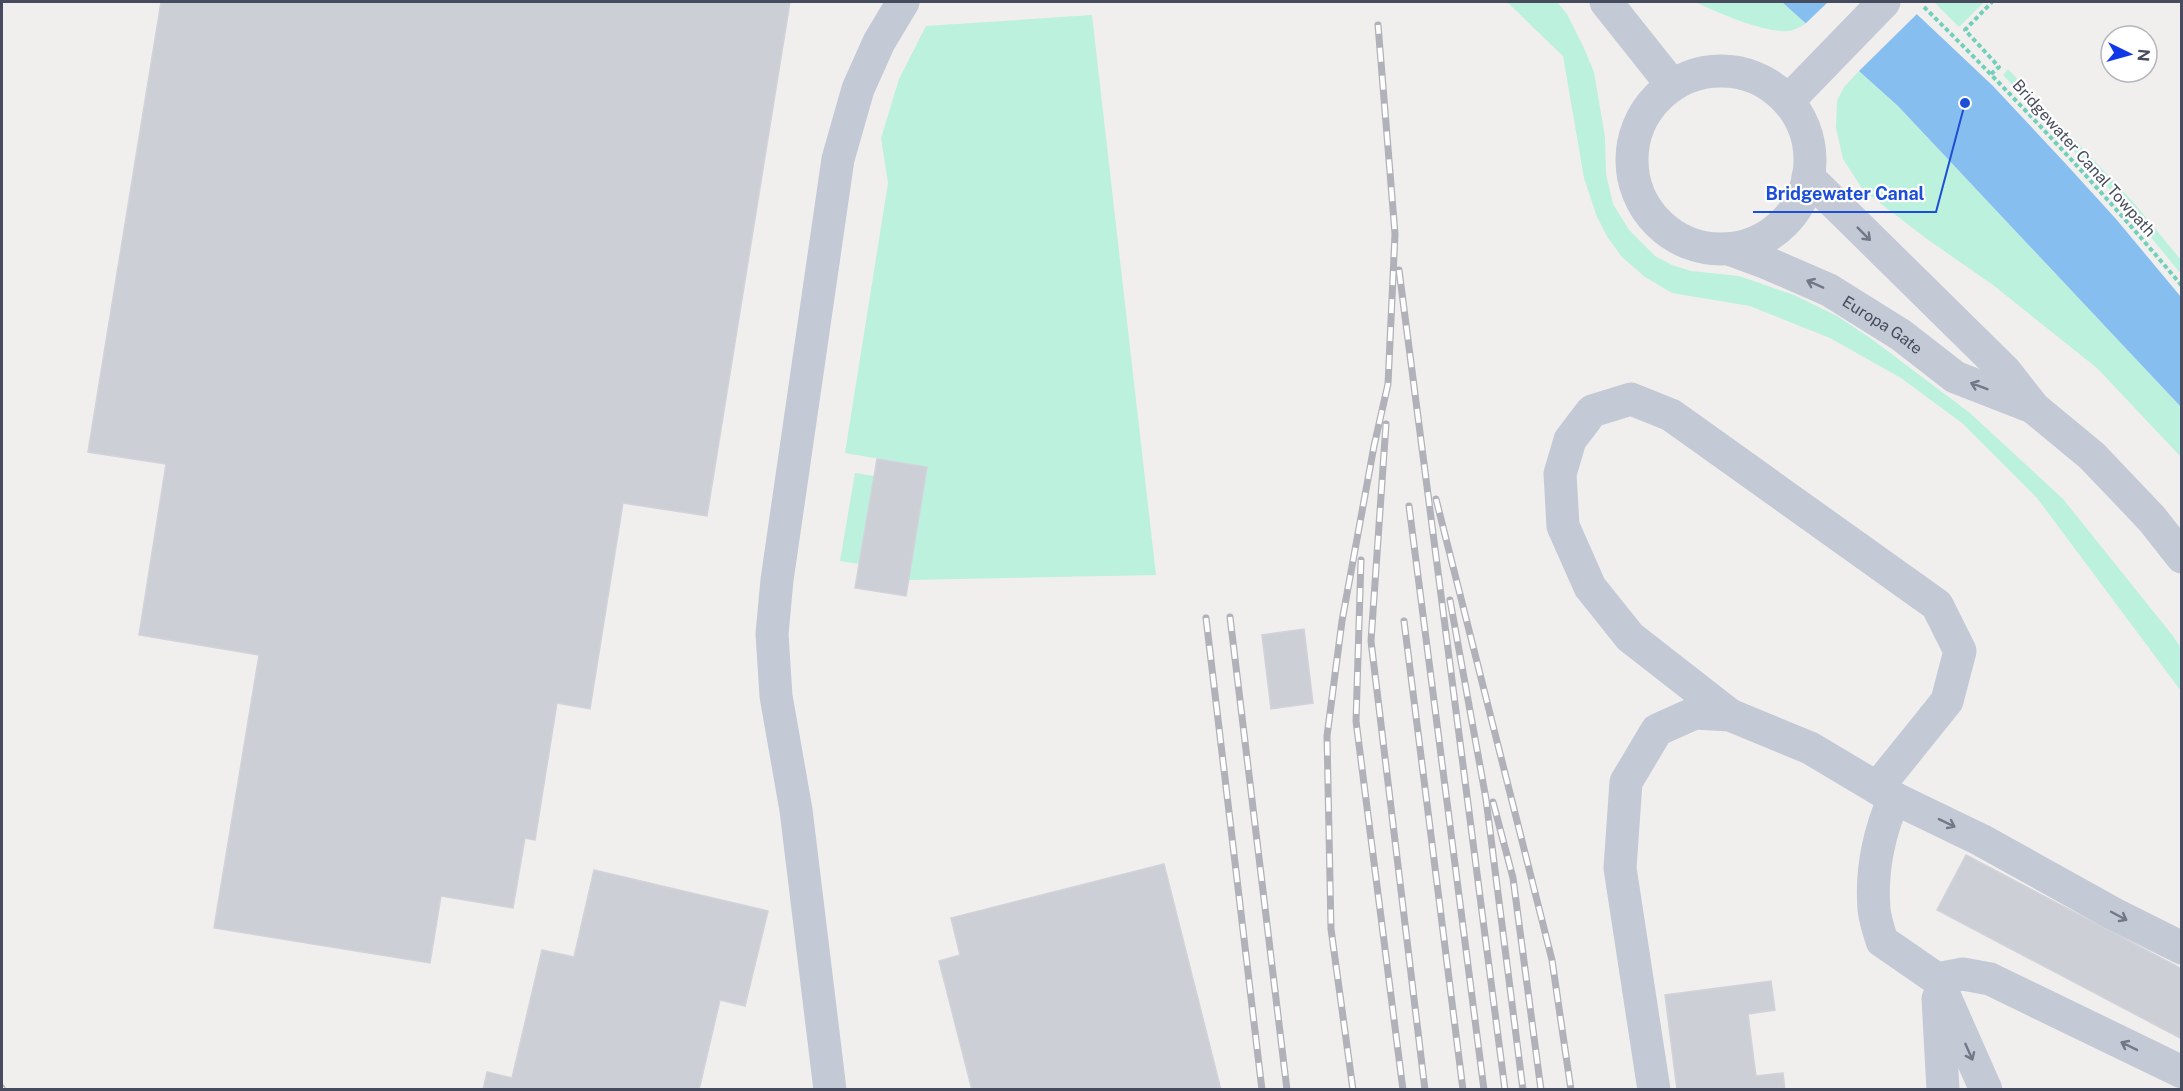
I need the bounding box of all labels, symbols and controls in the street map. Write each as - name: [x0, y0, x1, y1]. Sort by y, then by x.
- north arrow: [2099, 24, 2159, 84]
- text: N: [2133, 48, 2153, 62]
- street label: Bridgewater Canal Towpath: [2008, 76, 2160, 240]
- callout: Bridgewater Canal: [1753, 176, 1936, 212]
- text: Bridgewater Canal: [1765, 183, 1925, 204]
- one-way arrow: [1857, 226, 1871, 241]
- one-way arrow: [1806, 277, 1824, 289]
- street label: Europa Gate: [1839, 291, 1927, 358]
- one-way arrow: [1971, 380, 1989, 391]
- one-way arrow: [1937, 818, 1955, 830]
- one-way arrow: [2109, 911, 2127, 922]
- one-way arrow: [2120, 1040, 2138, 1052]
- one-way arrow: [1964, 1042, 1975, 1060]

